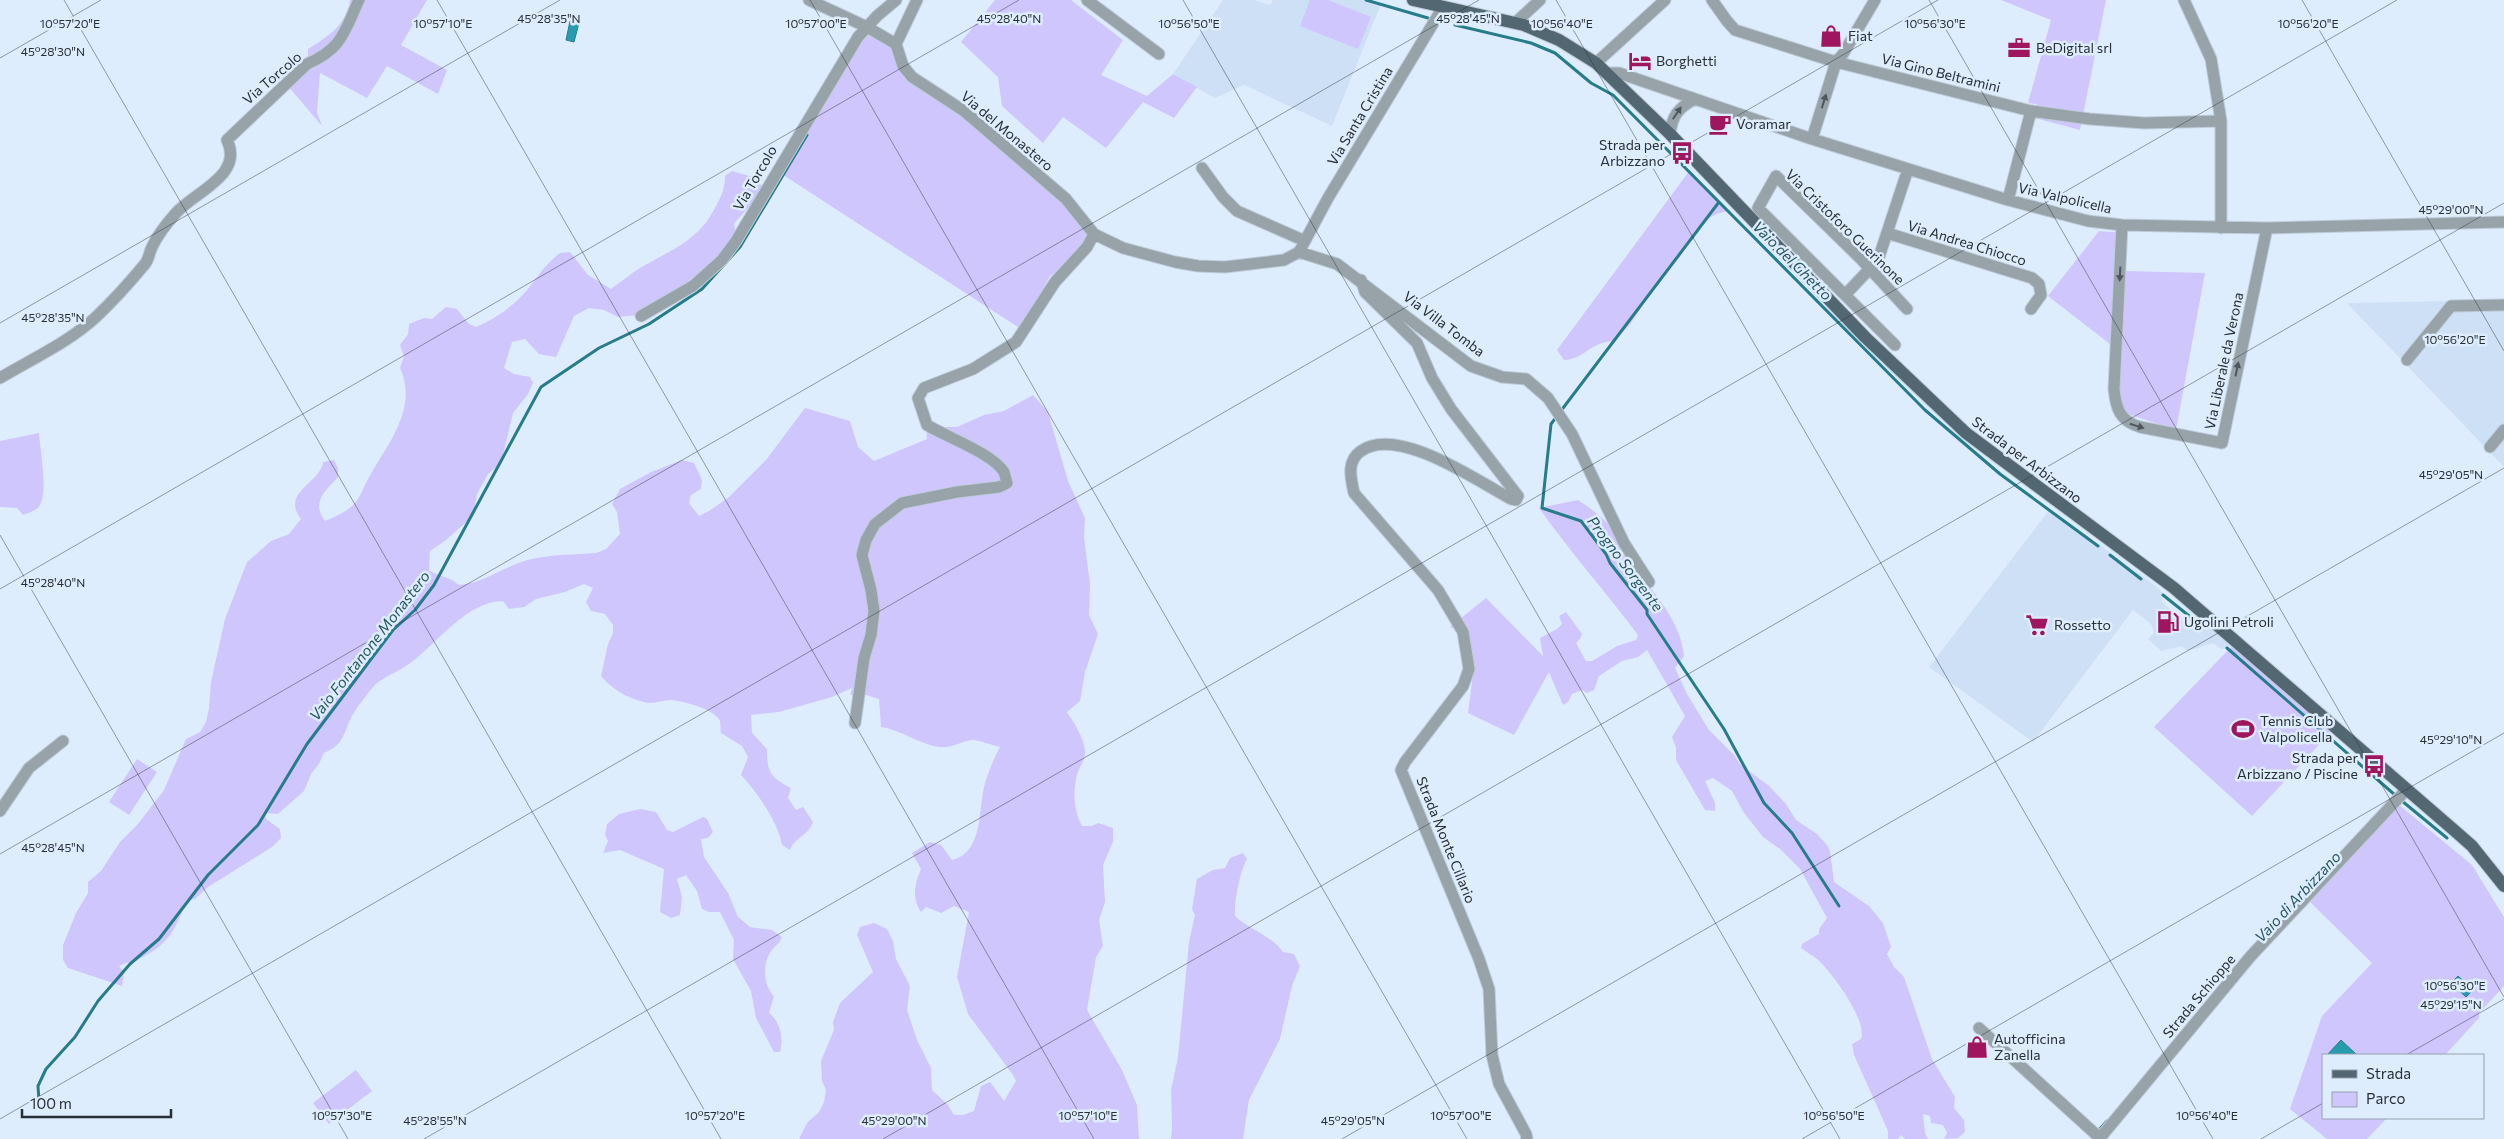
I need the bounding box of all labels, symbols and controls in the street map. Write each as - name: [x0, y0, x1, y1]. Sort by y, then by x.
- text: 45°28'35"N: [517, 11, 581, 25]
- text: 45°28'40"N: [977, 11, 1041, 25]
- text: 45°28'45"N: [1436, 11, 1500, 25]
- text: 10°57'20"E: [40, 16, 100, 30]
- text: 10°57'10"E: [414, 16, 472, 30]
- text: 10°57'00"E: [785, 16, 847, 30]
- text: 10°56'50"E: [1158, 16, 1220, 30]
- text: 10°56'40"E: [1531, 16, 1593, 30]
- text: 10°56'30"E: [1904, 16, 1966, 30]
- text: 10°56'20"E: [2277, 16, 2339, 30]
- shop icon: Fiat: [1818, 23, 1844, 49]
- place label: Fiat: [1848, 27, 1873, 44]
- office icon: BeDigital srl: [2006, 35, 2032, 61]
- place label: BeDigital srl: [2036, 39, 2112, 56]
- text: 45°28'30"N: [21, 44, 85, 58]
- street label: Via Torcolo: [239, 48, 304, 108]
- hotel icon: Borghetti: [1627, 48, 1653, 74]
- street label: Via Gino Beltramini: [1880, 50, 2002, 96]
- place label: Borghetti: [1656, 52, 1717, 69]
- street label: Via Santa Cristina: [1323, 63, 1396, 168]
- street label: Via del Monastero: [958, 87, 1057, 174]
- one-way arrow: [1821, 93, 1828, 108]
- one-way arrow: [1672, 106, 1682, 120]
- cafe icon: Voramar: [1707, 111, 1733, 137]
- place label: Voramar: [1736, 115, 1791, 132]
- place label: Strada per Arbizzano: [1599, 136, 1665, 169]
- bus stop icon: Strada per Arbizzano: [1669, 140, 1695, 166]
- street label: Via Torcolo: [729, 142, 780, 213]
- street label: Via Cristoforo Guerinone: [1782, 165, 1908, 288]
- street label: Via Valpolicella: [2017, 178, 2114, 217]
- text: 45°29'00"N: [2418, 202, 2484, 216]
- street label: Via Andrea Chiocco: [1906, 216, 2029, 269]
- water label: Vaio del Ghetto: [1749, 217, 1836, 304]
- one-way arrow: [2116, 266, 2124, 282]
- street label: Via Villa Tomba: [1400, 287, 1488, 360]
- street label: Via Liberale da Verona: [2201, 291, 2246, 431]
- text: 45°28'35"N: [21, 310, 85, 324]
- text: 10°56'20"E: [2424, 332, 2486, 346]
- one-way arrow: [2233, 362, 2241, 377]
- street label: Strada per Arbizzano: [1969, 413, 2086, 507]
- one-way arrow: [2129, 422, 2144, 430]
- text: 45°29'05"N: [2419, 467, 2483, 481]
- water label: Progno Sorgente: [1584, 512, 1668, 615]
- water label: Vaio Fontanone Monastero: [305, 567, 433, 724]
- text: 45°28'40"N: [21, 575, 85, 589]
- fuel station icon: Ugolini Petroli: [2155, 609, 2181, 635]
- supermarket icon: Rossetto: [2024, 612, 2050, 638]
- place label: Ugolini Petroli: [2184, 613, 2274, 630]
- place label: Rossetto: [2054, 616, 2111, 633]
- place label: Tennis Club Valpolicella: [2260, 712, 2333, 745]
- sports icon: Tennis Club Valpolicella: [2230, 716, 2256, 742]
- text: 45°29'10"N: [2420, 732, 2482, 746]
- place label: Strada per Arbizzano / Piscine: [2237, 749, 2358, 782]
- bus stop icon: Strada per Arbizzano / Piscine: [2361, 753, 2387, 779]
- street label: Strada Monte Cillario: [1413, 774, 1480, 906]
- text: 45°28'45"N: [21, 840, 85, 854]
- water label: Vaio di Arbizzano: [2251, 847, 2344, 946]
- street label: Strada Schioppe: [2159, 950, 2238, 1041]
- text: 10°56'30"E: [2424, 978, 2486, 992]
- text: 45°29'15"N: [2420, 997, 2482, 1011]
- place label: Autofficina Zanella: [1994, 1030, 2065, 1063]
- shop icon: Autofficina Zanella: [1964, 1034, 1990, 1060]
- legend: [2322, 1054, 2484, 1119]
- text: Strada: [2366, 1064, 2411, 1082]
- scale bar: [22, 1086, 171, 1118]
- text: Parco: [2366, 1089, 2405, 1107]
- text: 100 m: [30, 1094, 72, 1112]
- text: 10°57'30"E: [312, 1108, 372, 1122]
- text: 10°57'20"E: [685, 1108, 745, 1122]
- text: 10°57'10"E: [1059, 1108, 1117, 1122]
- text: 10°57'00"E: [1430, 1108, 1492, 1122]
- text: 10°56'50"E: [1803, 1108, 1865, 1122]
- text: 10°56'40"E: [2176, 1108, 2238, 1122]
- text: 45°28'55"N: [403, 1113, 467, 1127]
- text: 45°29'00"N: [861, 1113, 927, 1127]
- text: 45°29'05"N: [1321, 1113, 1385, 1127]

